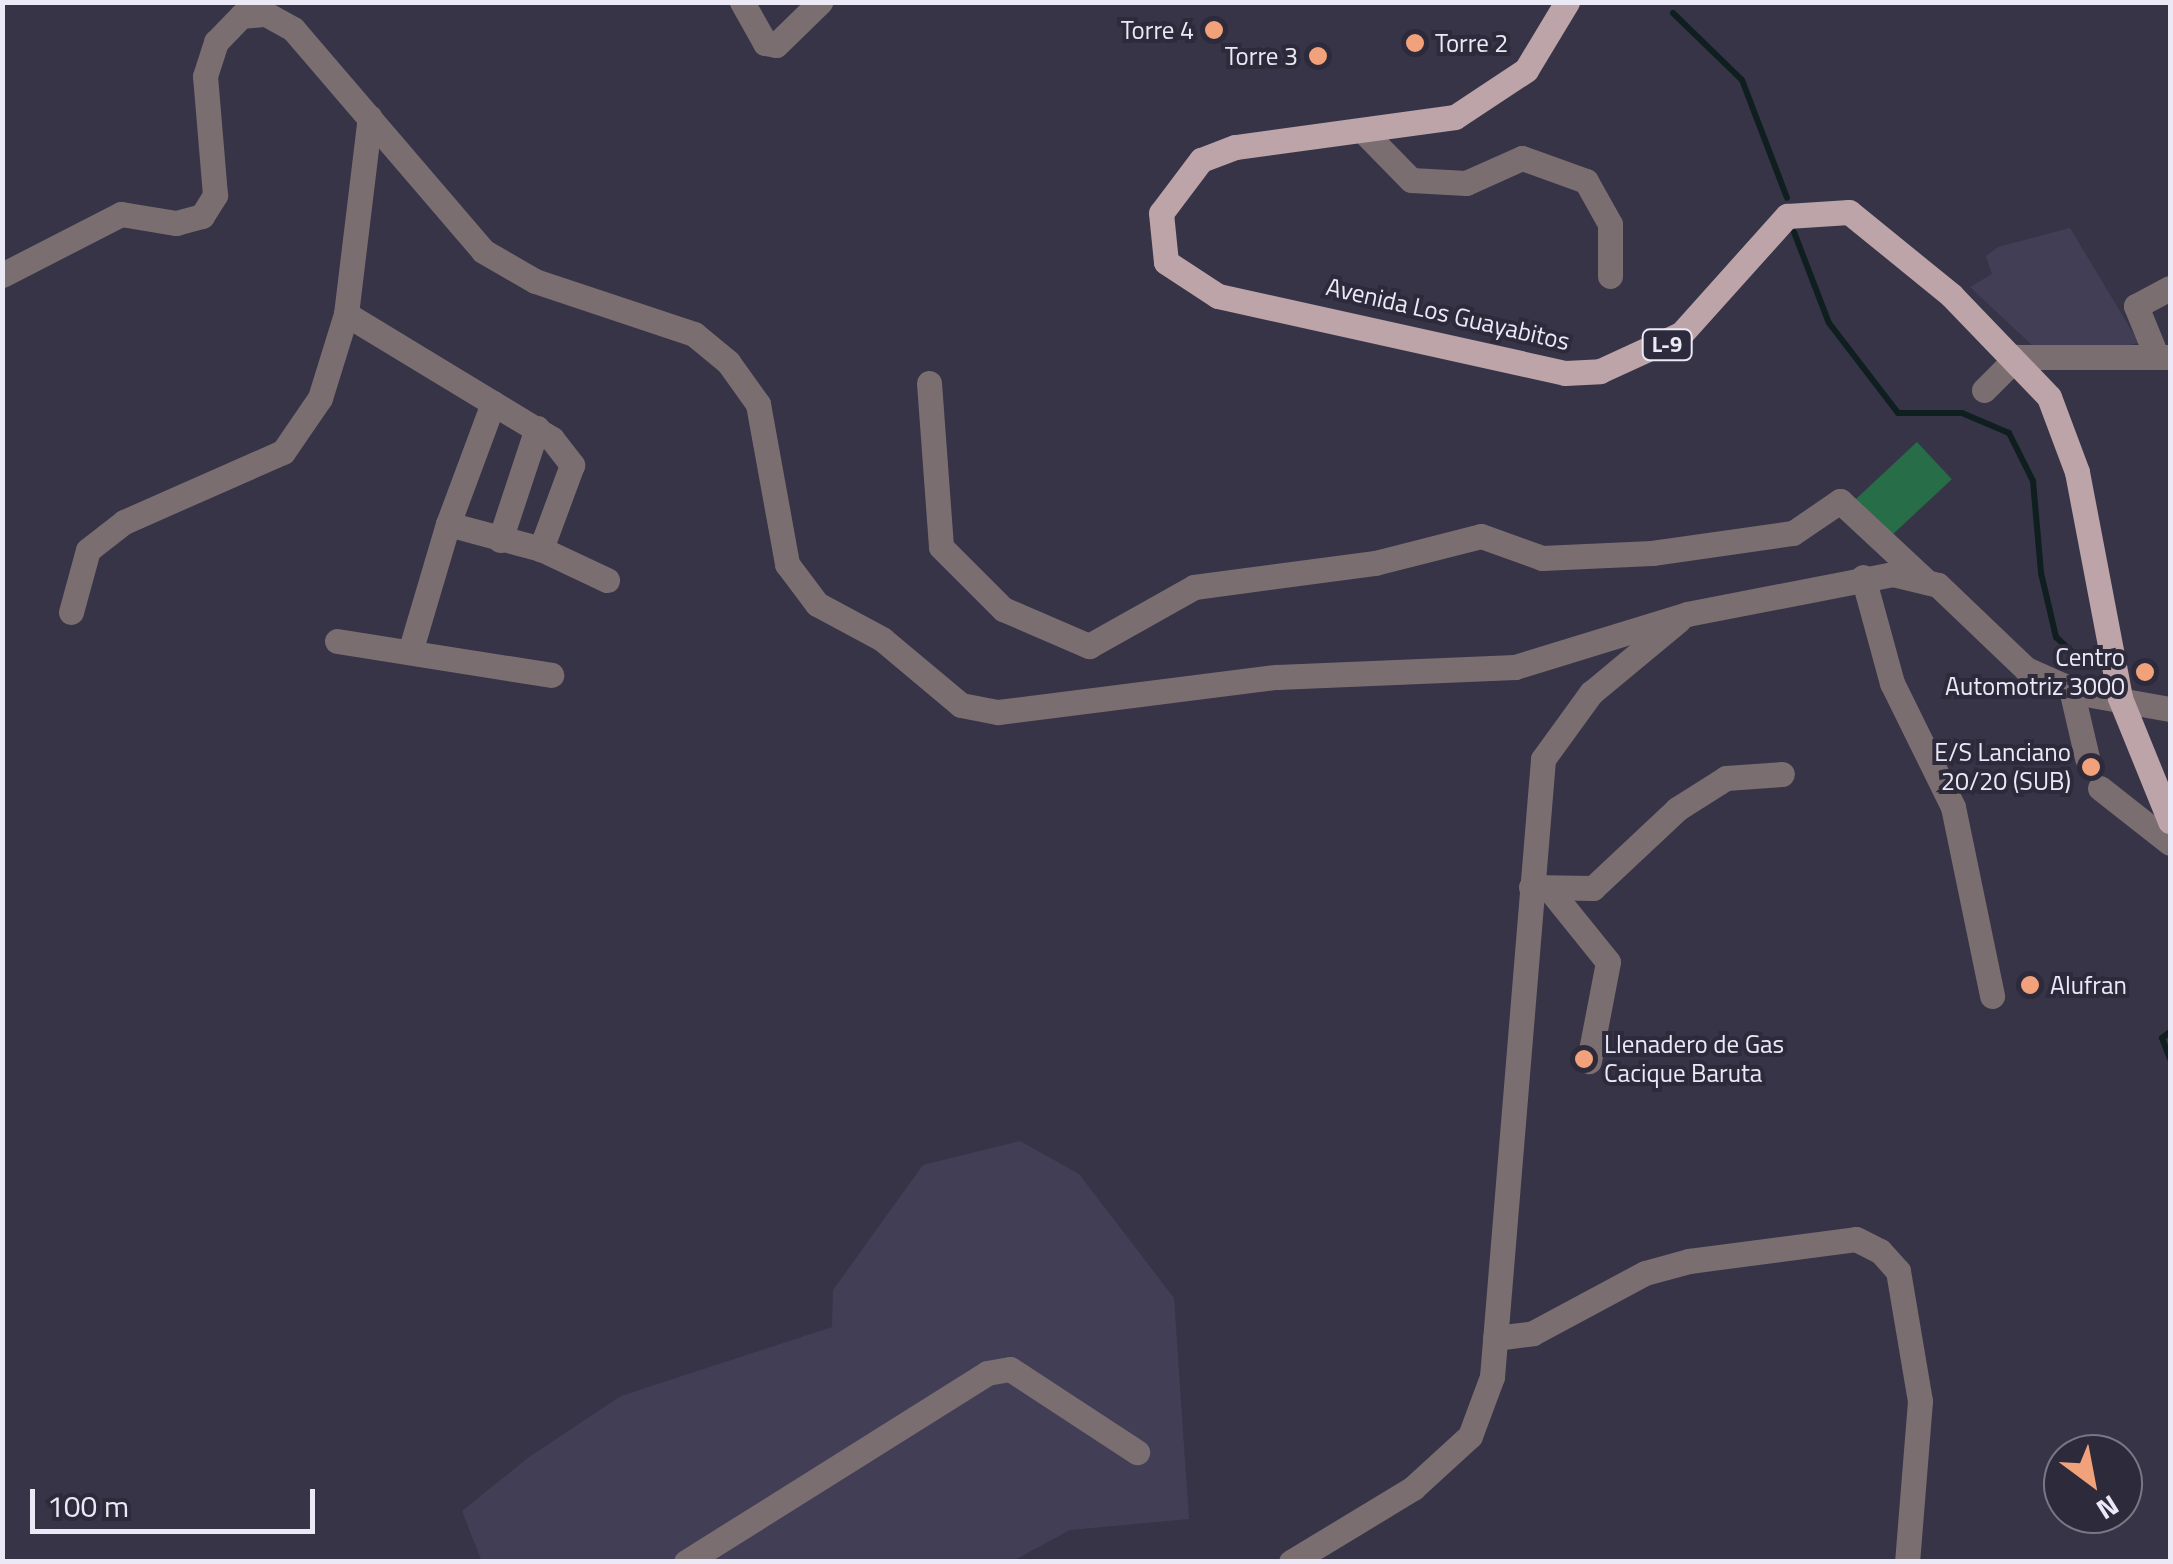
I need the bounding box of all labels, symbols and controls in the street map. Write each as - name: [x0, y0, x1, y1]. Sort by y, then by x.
- place label: Torre 4: [1121, 15, 1194, 45]
- marker: Torre 4: [1203, 19, 1225, 41]
- place label: Torre 2: [1435, 28, 1508, 58]
- marker: Torre 2: [1404, 32, 1426, 54]
- place label: Torre 3: [1225, 41, 1298, 71]
- marker: Torre 3: [1307, 45, 1329, 67]
- street label: Avenida Los Guayabitos: [1323, 271, 1573, 357]
- road number: L-9: [1640, 328, 1694, 362]
- place label: Centro Automotriz 3000: [1945, 643, 2125, 702]
- marker: Centro Automotriz 3000: [2134, 661, 2156, 683]
- place label: E/S Lanciano 20/20 (SUB): [1934, 738, 2071, 797]
- marker: E/S Lanciano 20/20 (SUB): [2080, 756, 2102, 778]
- place label: Alufran: [2050, 970, 2127, 1000]
- marker: Alufran: [2019, 974, 2041, 996]
- place label: Llenadero de Gas Cacique Baruta: [1604, 1030, 1784, 1089]
- marker: Llenadero de Gas Cacique Baruta: [1573, 1048, 1595, 1070]
- north arrow: [2043, 1434, 2143, 1534]
- scale bar: [35, 1469, 320, 1531]
- text: 100 m: [47, 1483, 129, 1529]
- text: N: [2088, 1485, 2128, 1532]

